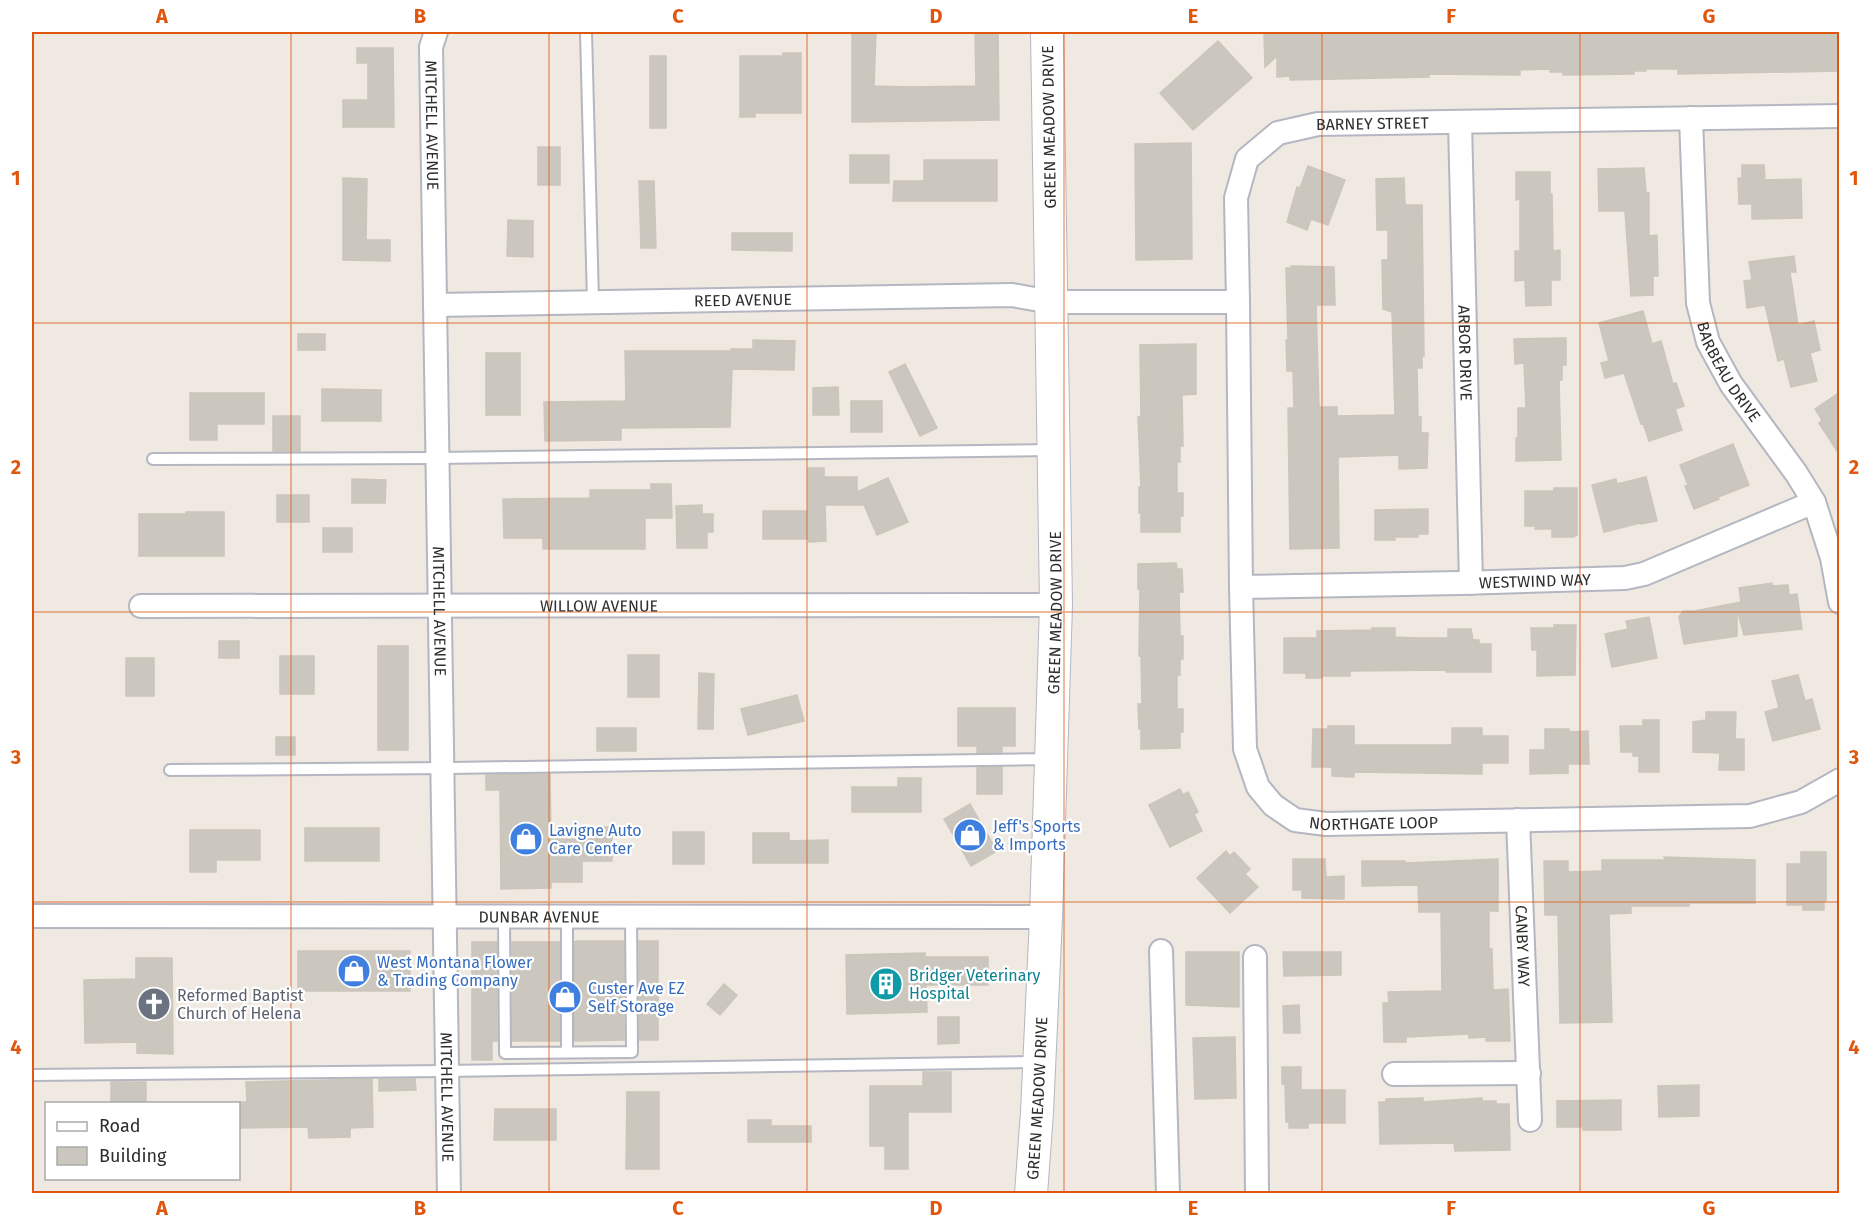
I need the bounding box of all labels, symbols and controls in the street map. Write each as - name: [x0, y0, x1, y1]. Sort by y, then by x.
- text: A: [155, 4, 169, 28]
- text: B: [414, 4, 426, 28]
- text: C: [672, 4, 684, 28]
- text: D: [929, 4, 943, 28]
- text: E: [1188, 4, 1198, 28]
- text: F: [1446, 4, 1456, 28]
- text: G: [1703, 4, 1715, 28]
- street label: GREEN MEADOW DRIVE: [1038, 45, 1060, 209]
- street label: MITCHELL AVENUE: [422, 60, 443, 190]
- street label: BARNEY STREET: [1316, 113, 1430, 134]
- text: 1: [11, 166, 21, 190]
- text: 1: [1849, 166, 1859, 190]
- street label: REED AVENUE: [694, 289, 792, 310]
- street label: ARBOR DRIVE: [1455, 305, 1476, 401]
- street label: BARBEAU DRIVE: [1694, 319, 1765, 425]
- text: 2: [11, 455, 21, 479]
- text: 2: [1849, 455, 1859, 479]
- street label: GREEN MEADOW DRIVE: [1044, 531, 1066, 695]
- street label: MITCHELL AVENUE: [429, 546, 450, 676]
- street label: WESTWIND WAY: [1479, 570, 1591, 592]
- street label: WILLOW AVENUE: [540, 596, 658, 615]
- text: 3: [10, 745, 21, 769]
- text: 3: [1848, 745, 1859, 769]
- street label: NORTHGATE LOOP: [1308, 812, 1438, 834]
- shop icon: Jeff's Sports & Imports: [952, 817, 988, 853]
- place label: Jeff's Sports & Imports: [993, 817, 1081, 854]
- shop icon: Lavigne Auto Care Center: [508, 821, 544, 857]
- place label: Lavigne Auto Care Center: [549, 821, 642, 858]
- street label: CANBY WAY: [1512, 905, 1534, 987]
- street label: DUNBAR AVENUE: [478, 907, 600, 926]
- shop icon: West Montana Flower & Trading Company: [336, 953, 372, 989]
- place label: West Montana Flower & Trading Company: [377, 953, 533, 990]
- building icon: Bridger Veterinary Hospital: [868, 966, 904, 1002]
- place label: Bridger Veterinary Hospital: [909, 966, 1041, 1003]
- shop icon: Custer Ave EZ Self Storage: [547, 979, 583, 1015]
- place label: Custer Ave EZ Self Storage: [588, 979, 685, 1016]
- church icon: Reformed Baptist Church of Helena: [136, 986, 172, 1022]
- place label: Reformed Baptist Church of Helena: [177, 986, 304, 1023]
- street label: GREEN MEADOW DRIVE: [1023, 1016, 1051, 1180]
- street label: MITCHELL AVENUE: [437, 1032, 458, 1162]
- text: 4: [10, 1035, 22, 1059]
- text: 4: [1848, 1035, 1860, 1059]
- legend: [45, 1102, 240, 1180]
- text: Road: [99, 1115, 141, 1137]
- text: Building: [99, 1145, 167, 1167]
- text: A: [155, 1196, 169, 1220]
- text: B: [414, 1196, 426, 1220]
- text: C: [672, 1196, 684, 1220]
- text: D: [929, 1196, 943, 1220]
- text: E: [1188, 1196, 1198, 1220]
- text: F: [1446, 1196, 1456, 1220]
- text: G: [1703, 1196, 1715, 1220]

